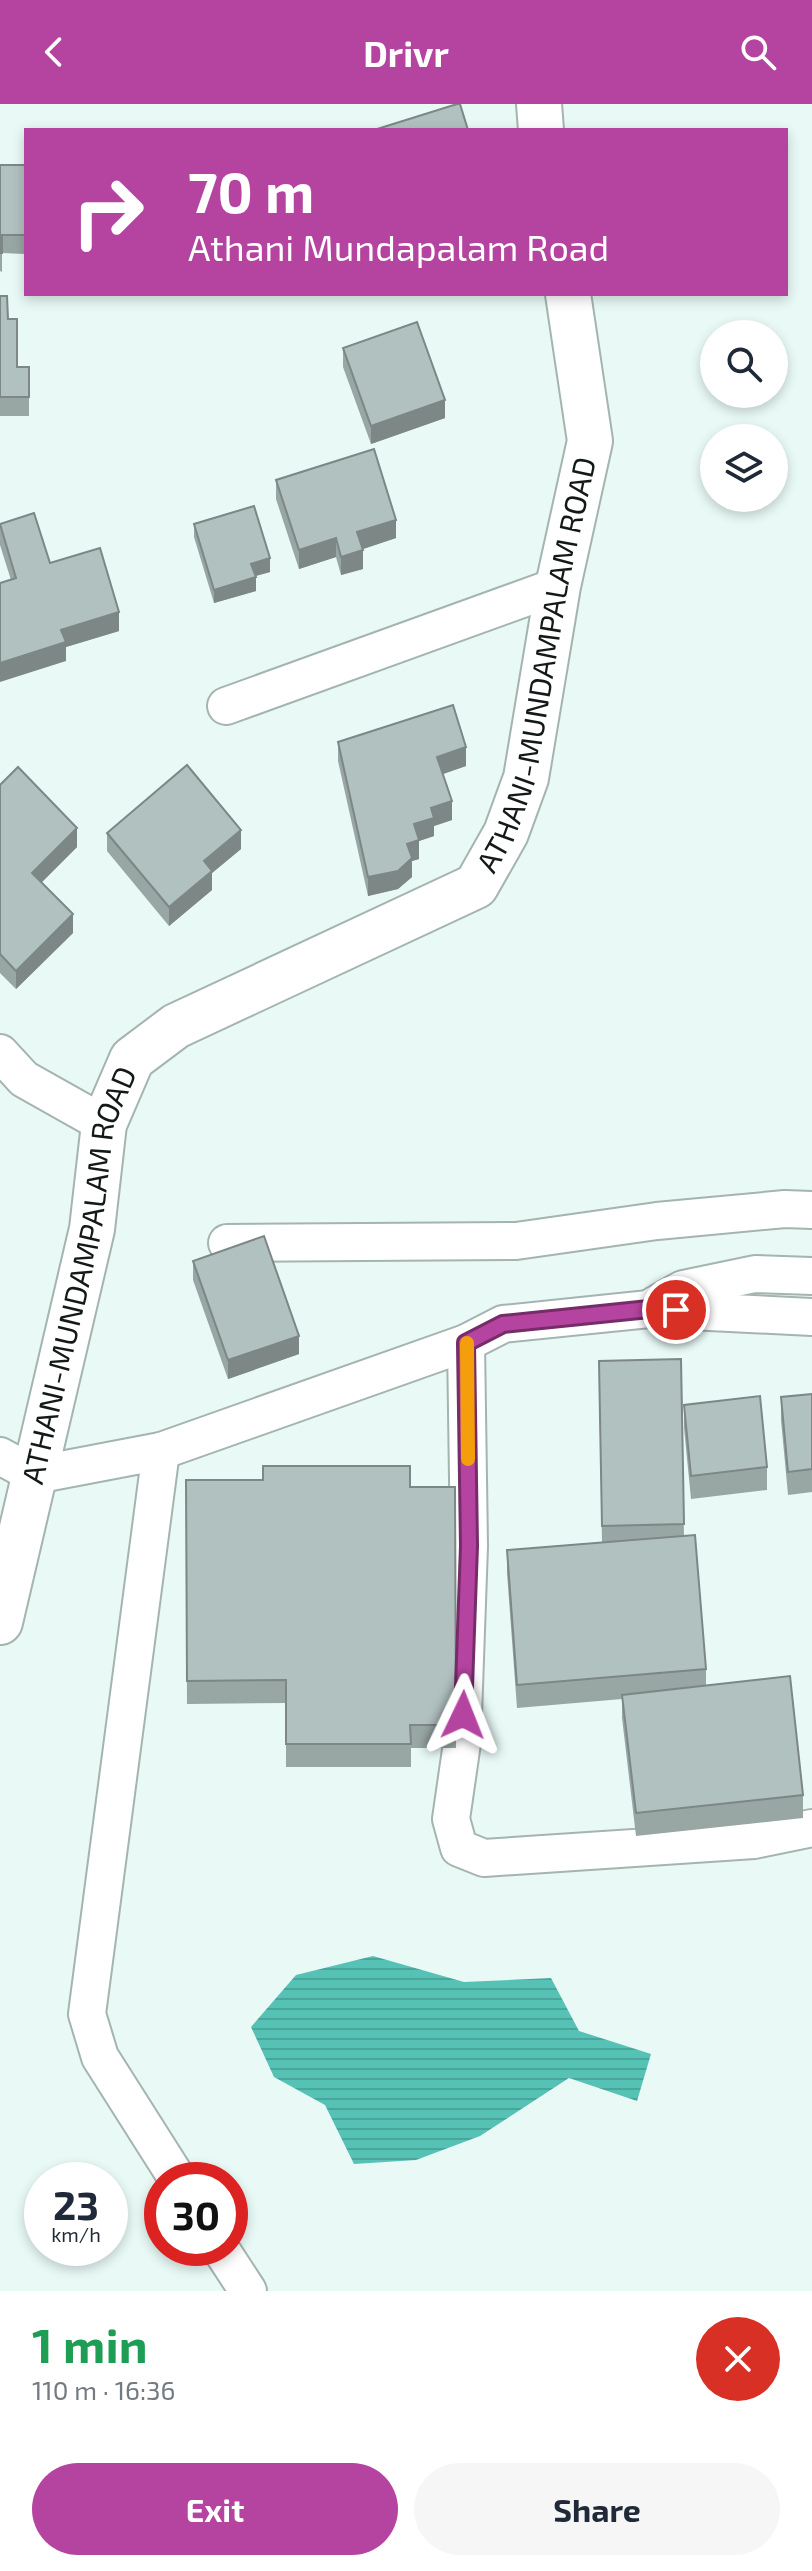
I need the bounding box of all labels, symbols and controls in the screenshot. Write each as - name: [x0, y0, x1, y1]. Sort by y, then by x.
- icon: back: [32, 30, 76, 74]
- icon: search: [736, 30, 780, 74]
- text: Drivr: [363, 31, 449, 74]
- text: 70 m: [188, 157, 314, 224]
- icon: right: [56, 160, 160, 264]
- text: Athani Mundapalam Road: [188, 225, 609, 268]
- map controls: [700, 320, 788, 512]
- button: search: [700, 320, 788, 408]
- button: layers: [700, 424, 788, 512]
- street label: ATHANI-MUNDAMPALAM ROAD: [468, 453, 602, 878]
- street label: ATHANI-MUNDAMPALAM ROAD: [13, 1061, 143, 1487]
- pin: [642, 1276, 710, 1344]
- icon: arrive: [654, 1288, 698, 1332]
- position arrow: [421, 1673, 505, 1757]
- speed limit sign: 30: [144, 2162, 248, 2266]
- text: 23: [53, 2180, 99, 2228]
- text: km/h: [51, 2222, 101, 2246]
- text: 1 min: [32, 2315, 148, 2373]
- button: close: [696, 2317, 780, 2401]
- text: 110 m · 16:36: [32, 2374, 175, 2405]
- button: Exit: [32, 2463, 398, 2555]
- button: Share: [414, 2463, 780, 2555]

